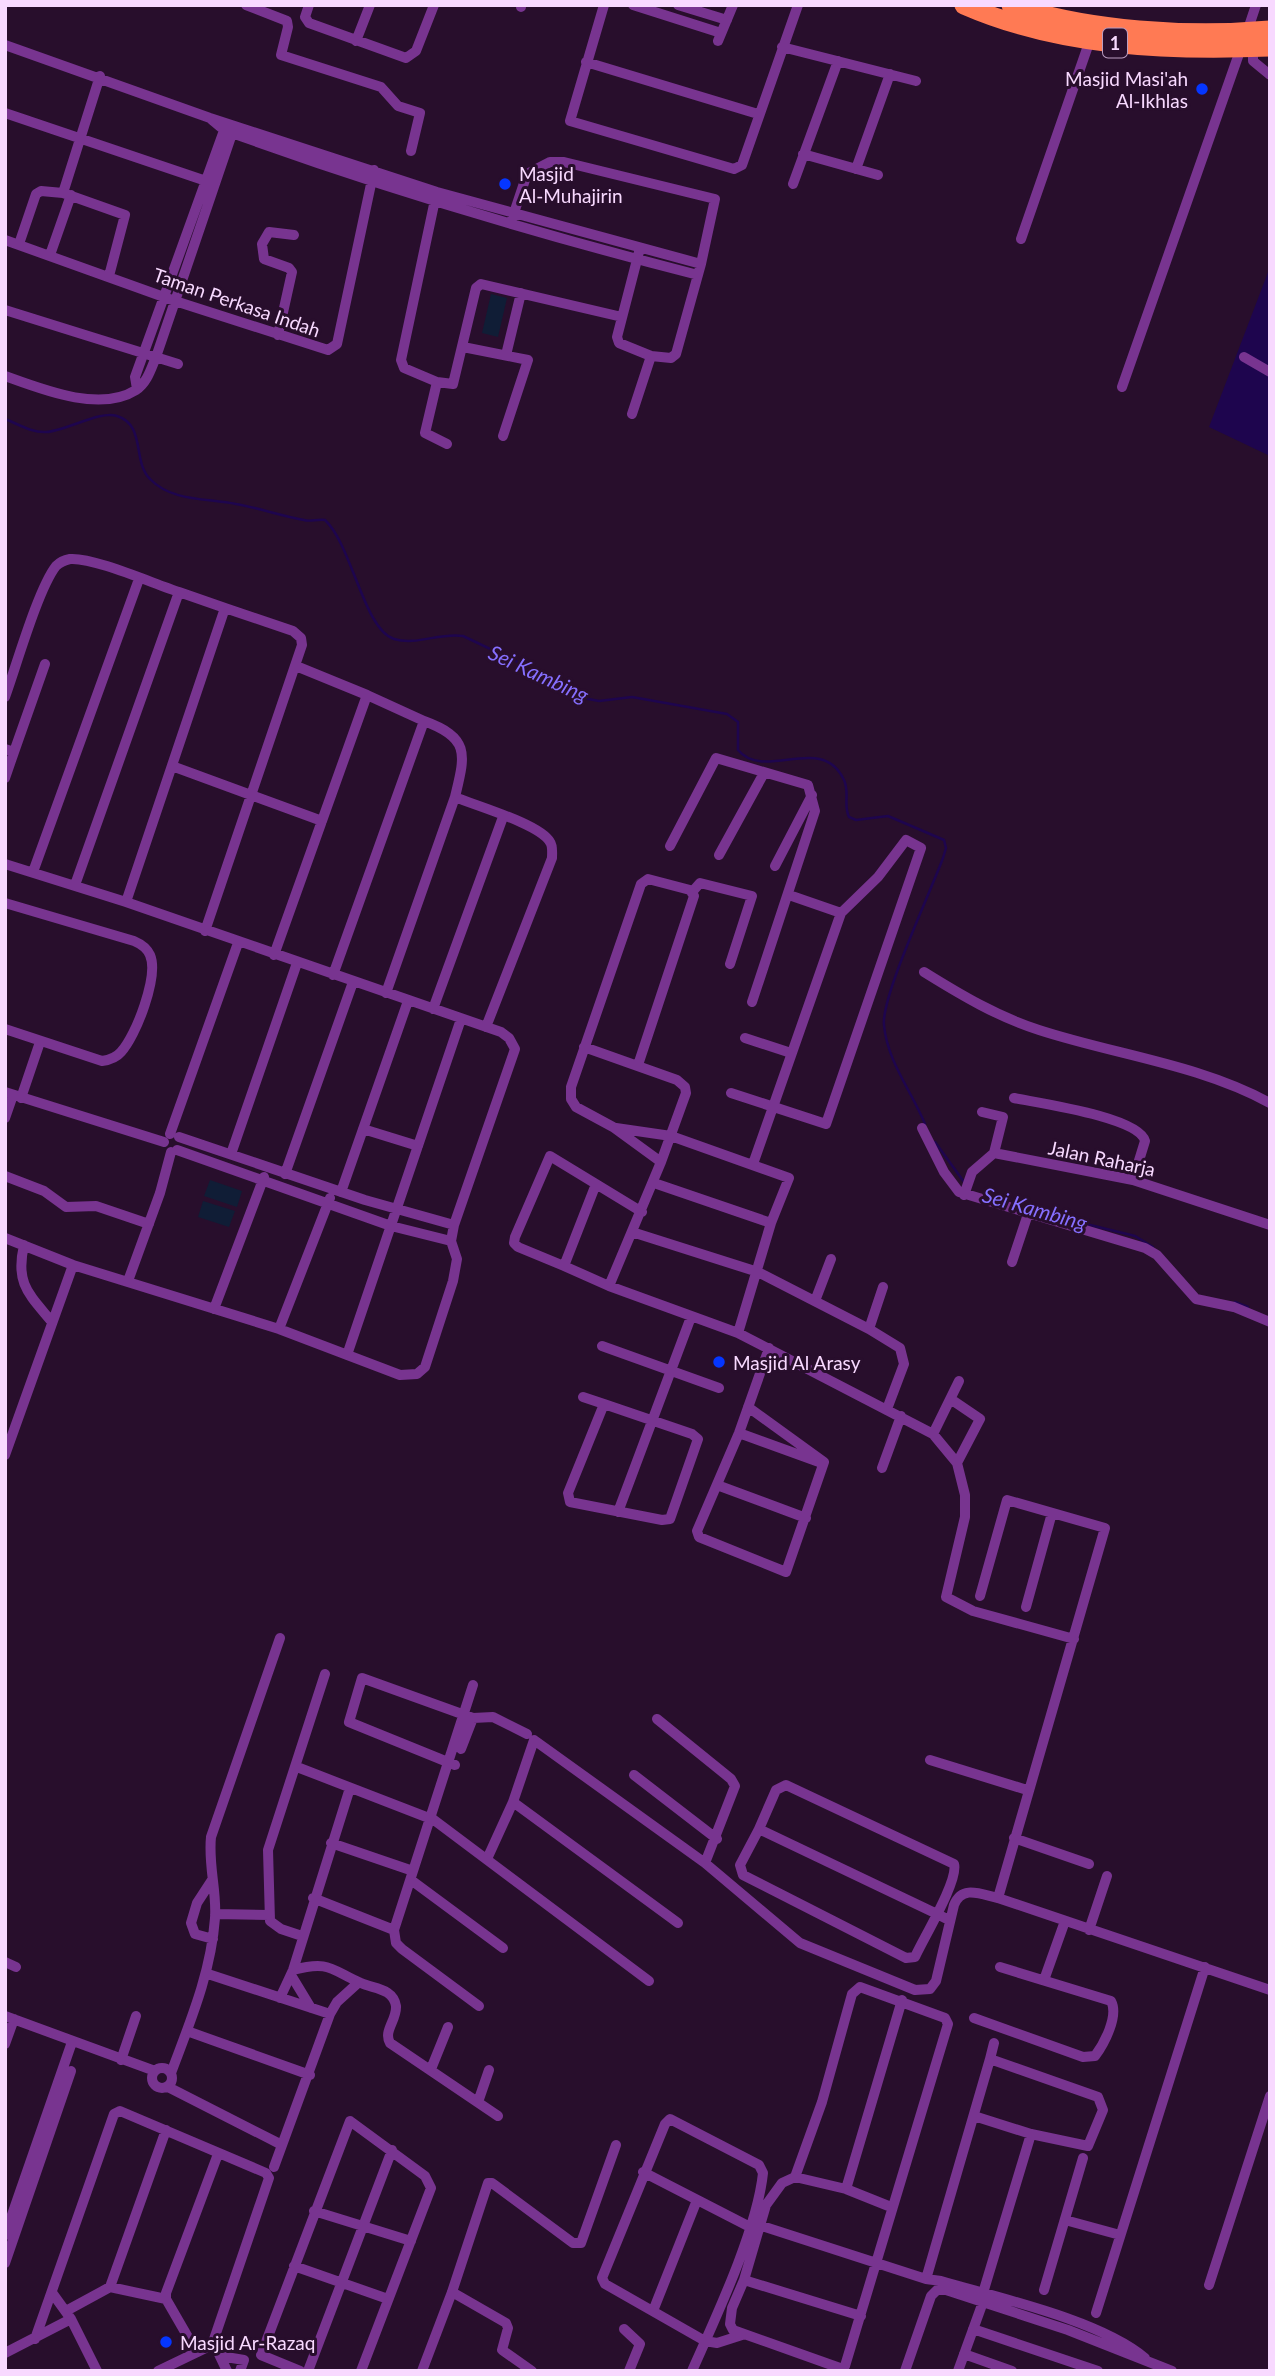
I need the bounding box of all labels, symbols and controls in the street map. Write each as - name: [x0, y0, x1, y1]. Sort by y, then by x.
- road number: 1: [1103, 28, 1127, 58]
- place label: Masjid Masi'ah Al-Ikhlas: [1065, 67, 1188, 112]
- marker: Masjid Masi'ah Al-Ikhlas: [1194, 81, 1210, 97]
- place label: Masjid Al-Muhajirin: [519, 162, 623, 207]
- marker: Masjid Al-Muhajirin: [497, 176, 513, 192]
- street label: Taman Perkasa Indah: [151, 263, 323, 341]
- water label: Sei Kambing: [485, 639, 594, 707]
- street label: Jalan Raharja: [1046, 1135, 1158, 1181]
- water label: Sei Kambing: [980, 1181, 1091, 1235]
- place label: Masjid Al Arasy: [733, 1351, 861, 1374]
- marker: Masjid Al Arasy: [711, 1354, 727, 1370]
- place label: Masjid Ar-Razaq: [180, 2331, 315, 2354]
- marker: Masjid Ar-Razaq: [158, 2334, 174, 2350]

